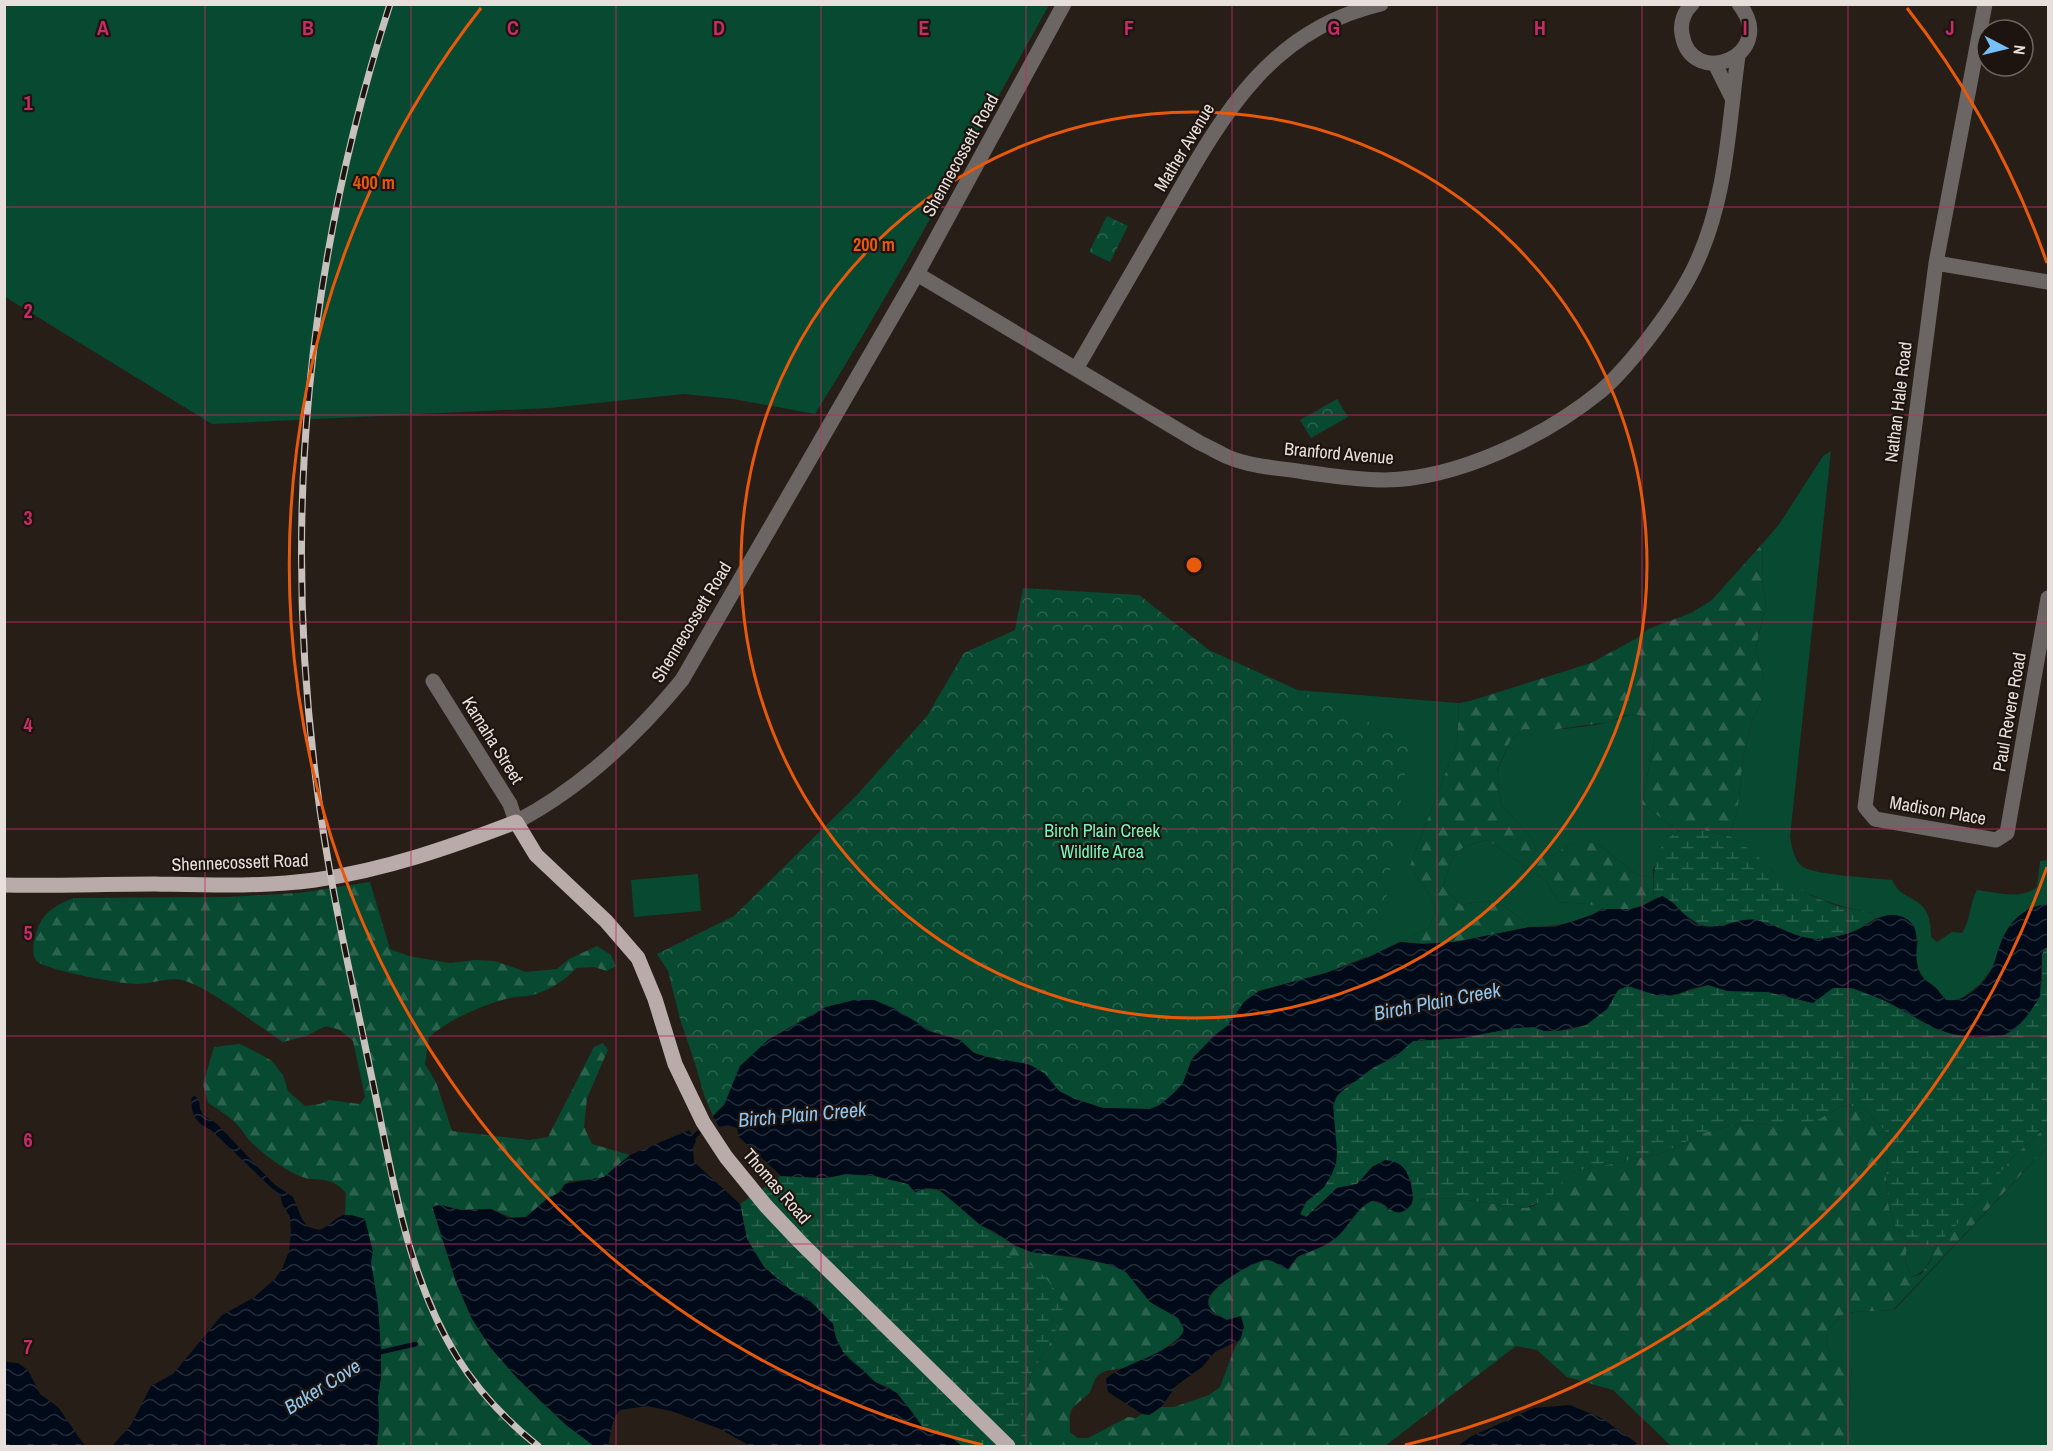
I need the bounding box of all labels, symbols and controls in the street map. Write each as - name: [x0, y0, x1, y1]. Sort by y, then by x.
- text: A: [97, 14, 109, 41]
- text: B: [302, 14, 314, 41]
- text: C: [507, 14, 519, 41]
- text: D: [713, 14, 725, 41]
- text: E: [919, 14, 930, 41]
- text: F: [1124, 14, 1134, 41]
- text: G: [1328, 14, 1340, 41]
- text: H: [1534, 14, 1546, 41]
- text: I: [1743, 14, 1747, 41]
- text: J: [1945, 14, 1955, 41]
- north arrow: [1975, 18, 2035, 78]
- text: N: [2008, 44, 2031, 56]
- text: 1: [23, 89, 33, 116]
- street label: Shennecossett Road: [916, 89, 1004, 221]
- street label: Mather Avenue: [1148, 98, 1220, 196]
- text: 400 m: [353, 170, 395, 195]
- text: 200 m: [853, 232, 895, 257]
- text: 2: [23, 297, 33, 324]
- street label: Nathan Hale Road: [1878, 340, 1918, 464]
- street label: Branford Avenue: [1283, 436, 1395, 470]
- text: 3: [23, 504, 33, 531]
- centre of rings: [1184, 555, 1204, 575]
- street label: Shennecossett Road: [645, 557, 737, 687]
- street label: Paul Revere Road: [1986, 650, 2032, 774]
- street label: Kamaha Street: [456, 692, 530, 788]
- text: 4: [23, 711, 33, 738]
- street label: Madison Place: [1888, 789, 1988, 831]
- park label: Birch Plain Creek Wildlife Area: [1044, 818, 1160, 864]
- street label: Shennecossett Road: [171, 847, 309, 877]
- text: 5: [23, 919, 33, 946]
- water label: Birch Plain Creek: [1371, 975, 1503, 1027]
- water label: Birch Plain Creek: [737, 1095, 868, 1133]
- text: 6: [23, 1126, 33, 1153]
- street label: Thomas Road: [737, 1143, 817, 1229]
- text: 7: [23, 1333, 33, 1360]
- water label: Baker Cove: [279, 1352, 365, 1420]

